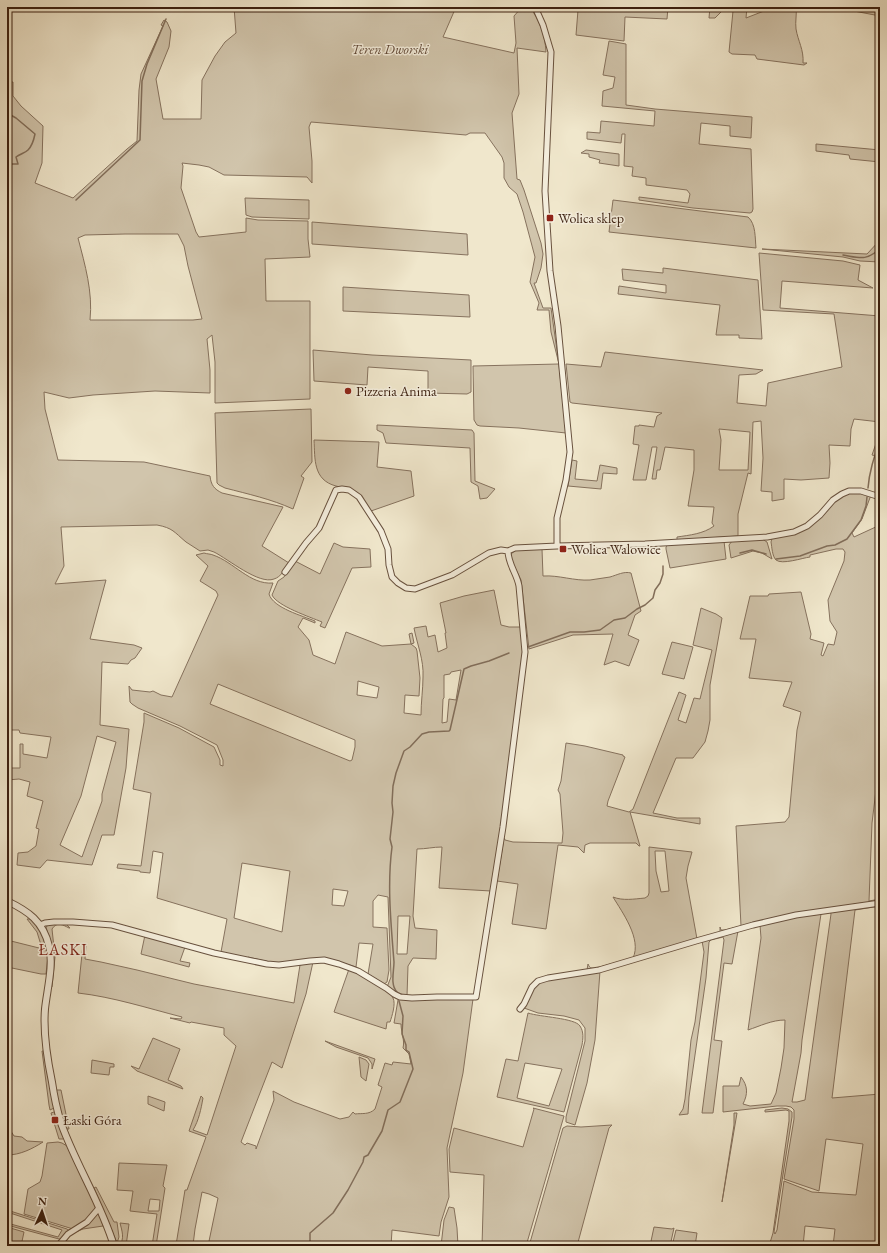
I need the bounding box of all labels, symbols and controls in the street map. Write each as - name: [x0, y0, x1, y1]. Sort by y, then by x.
- park label: Teren Dworski: [352, 40, 429, 58]
- place label: Wolica sklep: [558, 209, 624, 227]
- marker: Wolica sklep: [545, 213, 555, 223]
- place label: Pizzeria Anima: [356, 382, 437, 400]
- marker: Pizzeria Anima: [343, 386, 353, 396]
- place label: Wolica Walowice: [571, 540, 661, 558]
- marker: Wolica Walowice: [558, 544, 568, 554]
- district label: ŁASKI: [38, 939, 88, 960]
- place label: Łaski Góra: [63, 1111, 122, 1129]
- marker: Łaski Góra: [50, 1115, 60, 1125]
- north arrow: [22, 1191, 62, 1231]
- text: N: [38, 1194, 47, 1208]

